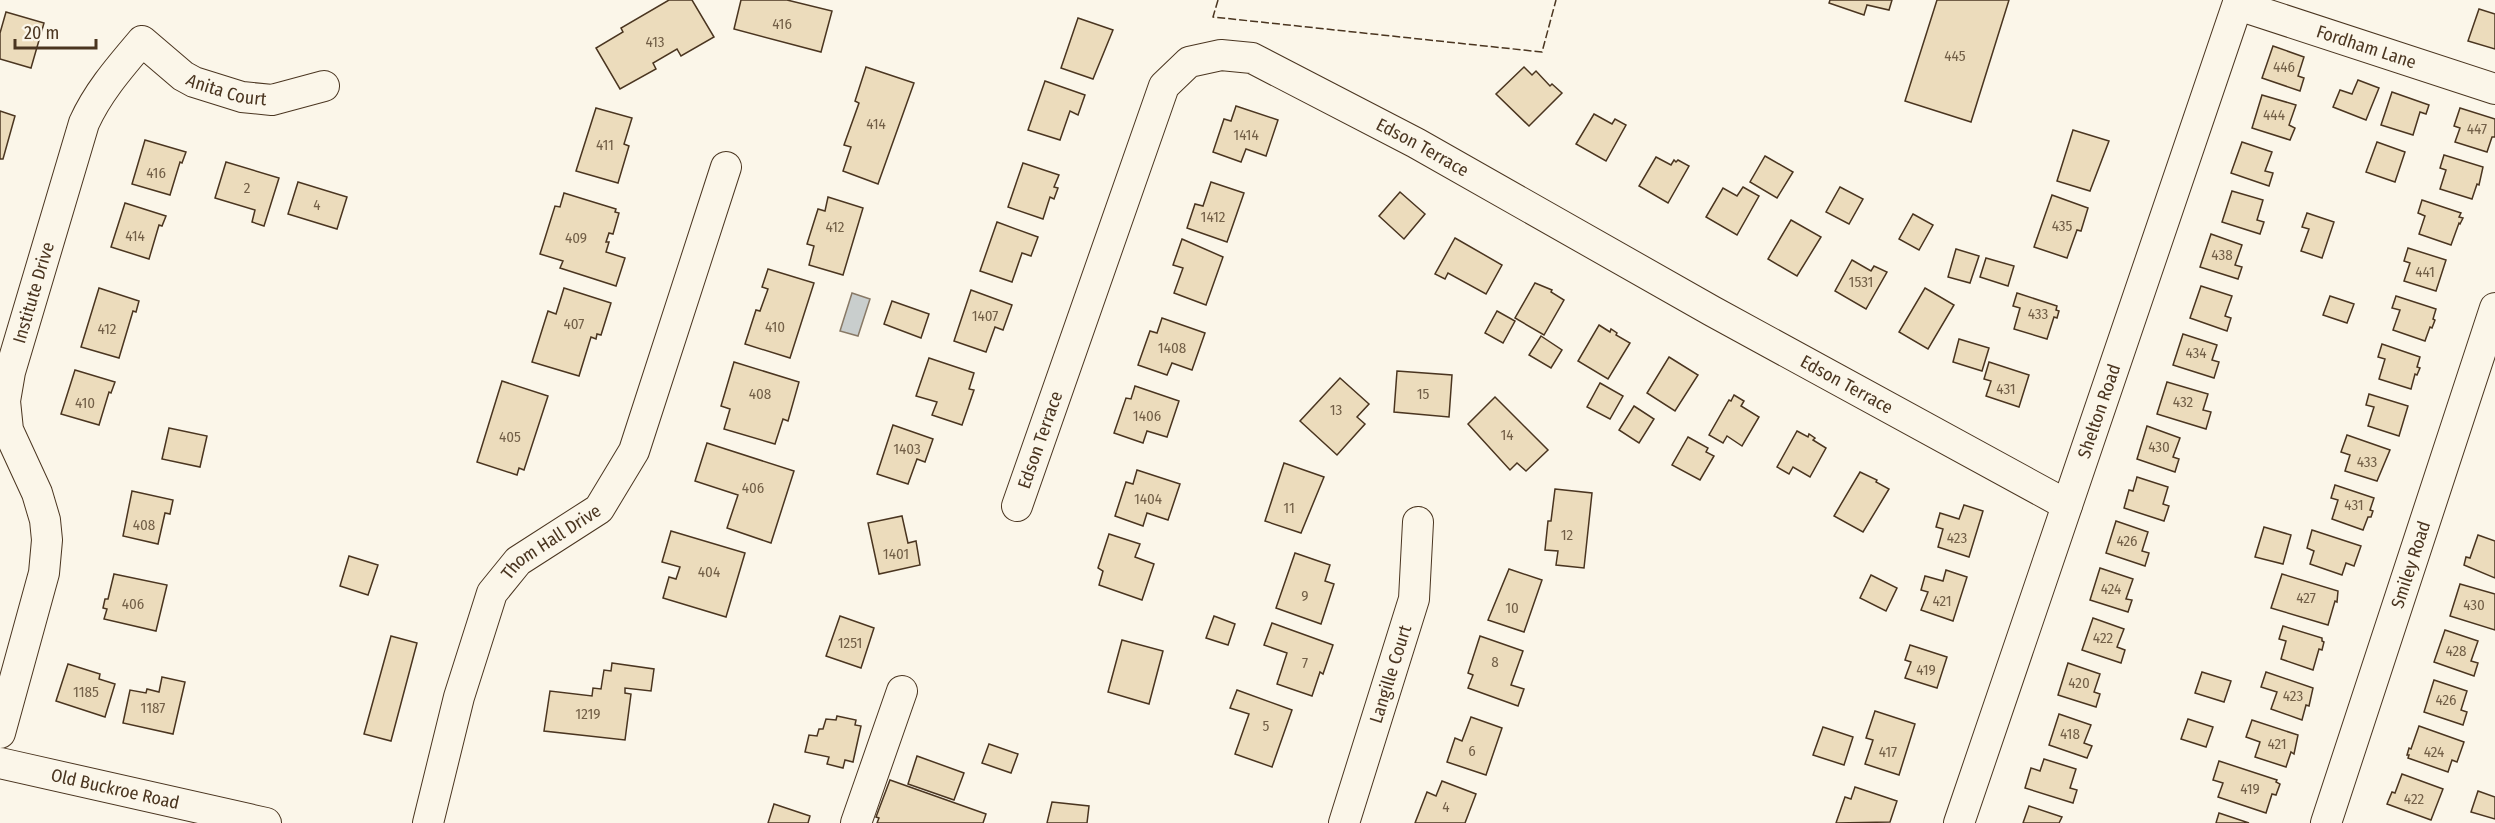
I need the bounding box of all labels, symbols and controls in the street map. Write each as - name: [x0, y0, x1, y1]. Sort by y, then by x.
- scale bar: [15, 12, 96, 50]
- house number: 416: [772, 15, 792, 33]
- street label: Fordham Lane: [2314, 20, 2419, 74]
- text: 20 m: [24, 22, 59, 44]
- house number: 413: [645, 33, 665, 51]
- house number: 445: [1944, 47, 1966, 65]
- house number: 446: [2273, 58, 2295, 76]
- street label: Anita Court: [182, 69, 268, 110]
- house number: 444: [2263, 106, 2285, 124]
- street label: Edson Terrace: [1373, 113, 1473, 182]
- house number: 414: [866, 115, 886, 133]
- house number: 447: [2467, 120, 2487, 138]
- house number: 1414: [1233, 126, 1259, 144]
- house number: 411: [596, 136, 614, 154]
- house number: 416: [146, 164, 166, 182]
- house number: 2: [244, 179, 251, 197]
- house number: 4: [313, 196, 321, 214]
- house number: 1412: [1201, 208, 1226, 226]
- house number: 435: [2052, 217, 2072, 235]
- house number: 412: [826, 218, 845, 236]
- house number: 414: [125, 227, 145, 245]
- house number: 409: [565, 229, 587, 247]
- street label: Institute Drive: [8, 239, 59, 346]
- house number: 438: [2211, 246, 2233, 264]
- house number: 441: [2415, 263, 2435, 281]
- house number: 1531: [1849, 273, 1873, 291]
- house number: 433: [2028, 305, 2049, 323]
- house number: 1407: [972, 307, 998, 325]
- house number: 407: [564, 315, 584, 333]
- house number: 410: [765, 318, 785, 336]
- house number: 412: [98, 320, 117, 338]
- house number: 1408: [1158, 339, 1186, 357]
- house number: 434: [2185, 344, 2207, 362]
- street label: Edson Terrace: [1797, 350, 1897, 419]
- street label: Shelton Road: [2073, 361, 2125, 461]
- house number: 431: [1996, 380, 2016, 398]
- house number: 408: [749, 385, 771, 403]
- house number: 15: [1417, 385, 1429, 403]
- street label: Edson Terrace: [1013, 388, 1067, 492]
- house number: 432: [2173, 393, 2194, 411]
- house number: 410: [75, 394, 95, 412]
- house number: 13: [1330, 401, 1343, 419]
- house number: 1406: [1133, 407, 1161, 425]
- house number: 14: [1500, 426, 1514, 444]
- house number: 405: [499, 428, 521, 446]
- house number: 430: [2148, 438, 2170, 456]
- house number: 1403: [893, 440, 921, 458]
- house number: 433: [2357, 453, 2378, 471]
- house number: 406: [742, 479, 764, 497]
- house number: 1404: [1134, 490, 1162, 508]
- house number: 431: [2344, 496, 2364, 514]
- house number: 11: [1283, 499, 1295, 517]
- street label: Thom Hall Drive: [497, 500, 605, 584]
- house number: 408: [133, 516, 155, 534]
- street label: Smiley Road: [2386, 518, 2435, 611]
- house number: 12: [1561, 526, 1574, 544]
- house number: 423: [1947, 529, 1967, 547]
- house number: 426: [2116, 532, 2138, 550]
- house number: 1401: [883, 545, 909, 563]
- house number: 404: [698, 563, 720, 581]
- house number: 424: [2101, 580, 2121, 598]
- house number: 9: [1301, 587, 1309, 605]
- house number: 427: [2296, 589, 2316, 607]
- house number: 421: [1932, 592, 1952, 610]
- house number: 406: [122, 595, 144, 613]
- house number: 430: [2463, 596, 2485, 614]
- house number: 10: [1505, 599, 1519, 617]
- street label: Langille Court: [1365, 622, 1416, 726]
- house number: 422: [2093, 629, 2114, 647]
- house number: 1251: [838, 634, 862, 652]
- house number: 428: [2445, 642, 2467, 660]
- house number: 8: [1491, 653, 1499, 671]
- house number: 7: [1302, 654, 1308, 672]
- house number: 419: [1916, 661, 1936, 679]
- house number: 420: [2068, 674, 2090, 692]
- house number: 1185: [73, 683, 99, 701]
- house number: 423: [2283, 687, 2303, 705]
- house number: 426: [2435, 691, 2457, 709]
- house number: 1187: [141, 699, 165, 717]
- house number: 1219: [575, 705, 601, 723]
- house number: 5: [1263, 717, 1270, 735]
- house number: 418: [2060, 725, 2080, 743]
- house number: 421: [2267, 735, 2287, 753]
- house number: 6: [1468, 742, 1476, 760]
- house number: 417: [1879, 743, 1897, 761]
- house number: 424: [2424, 743, 2444, 761]
- street label: Old Buckroe Road: [49, 764, 181, 814]
- house number: 419: [2240, 780, 2260, 798]
- house number: 422: [2404, 790, 2425, 808]
- house number: 4: [1442, 798, 1450, 816]

